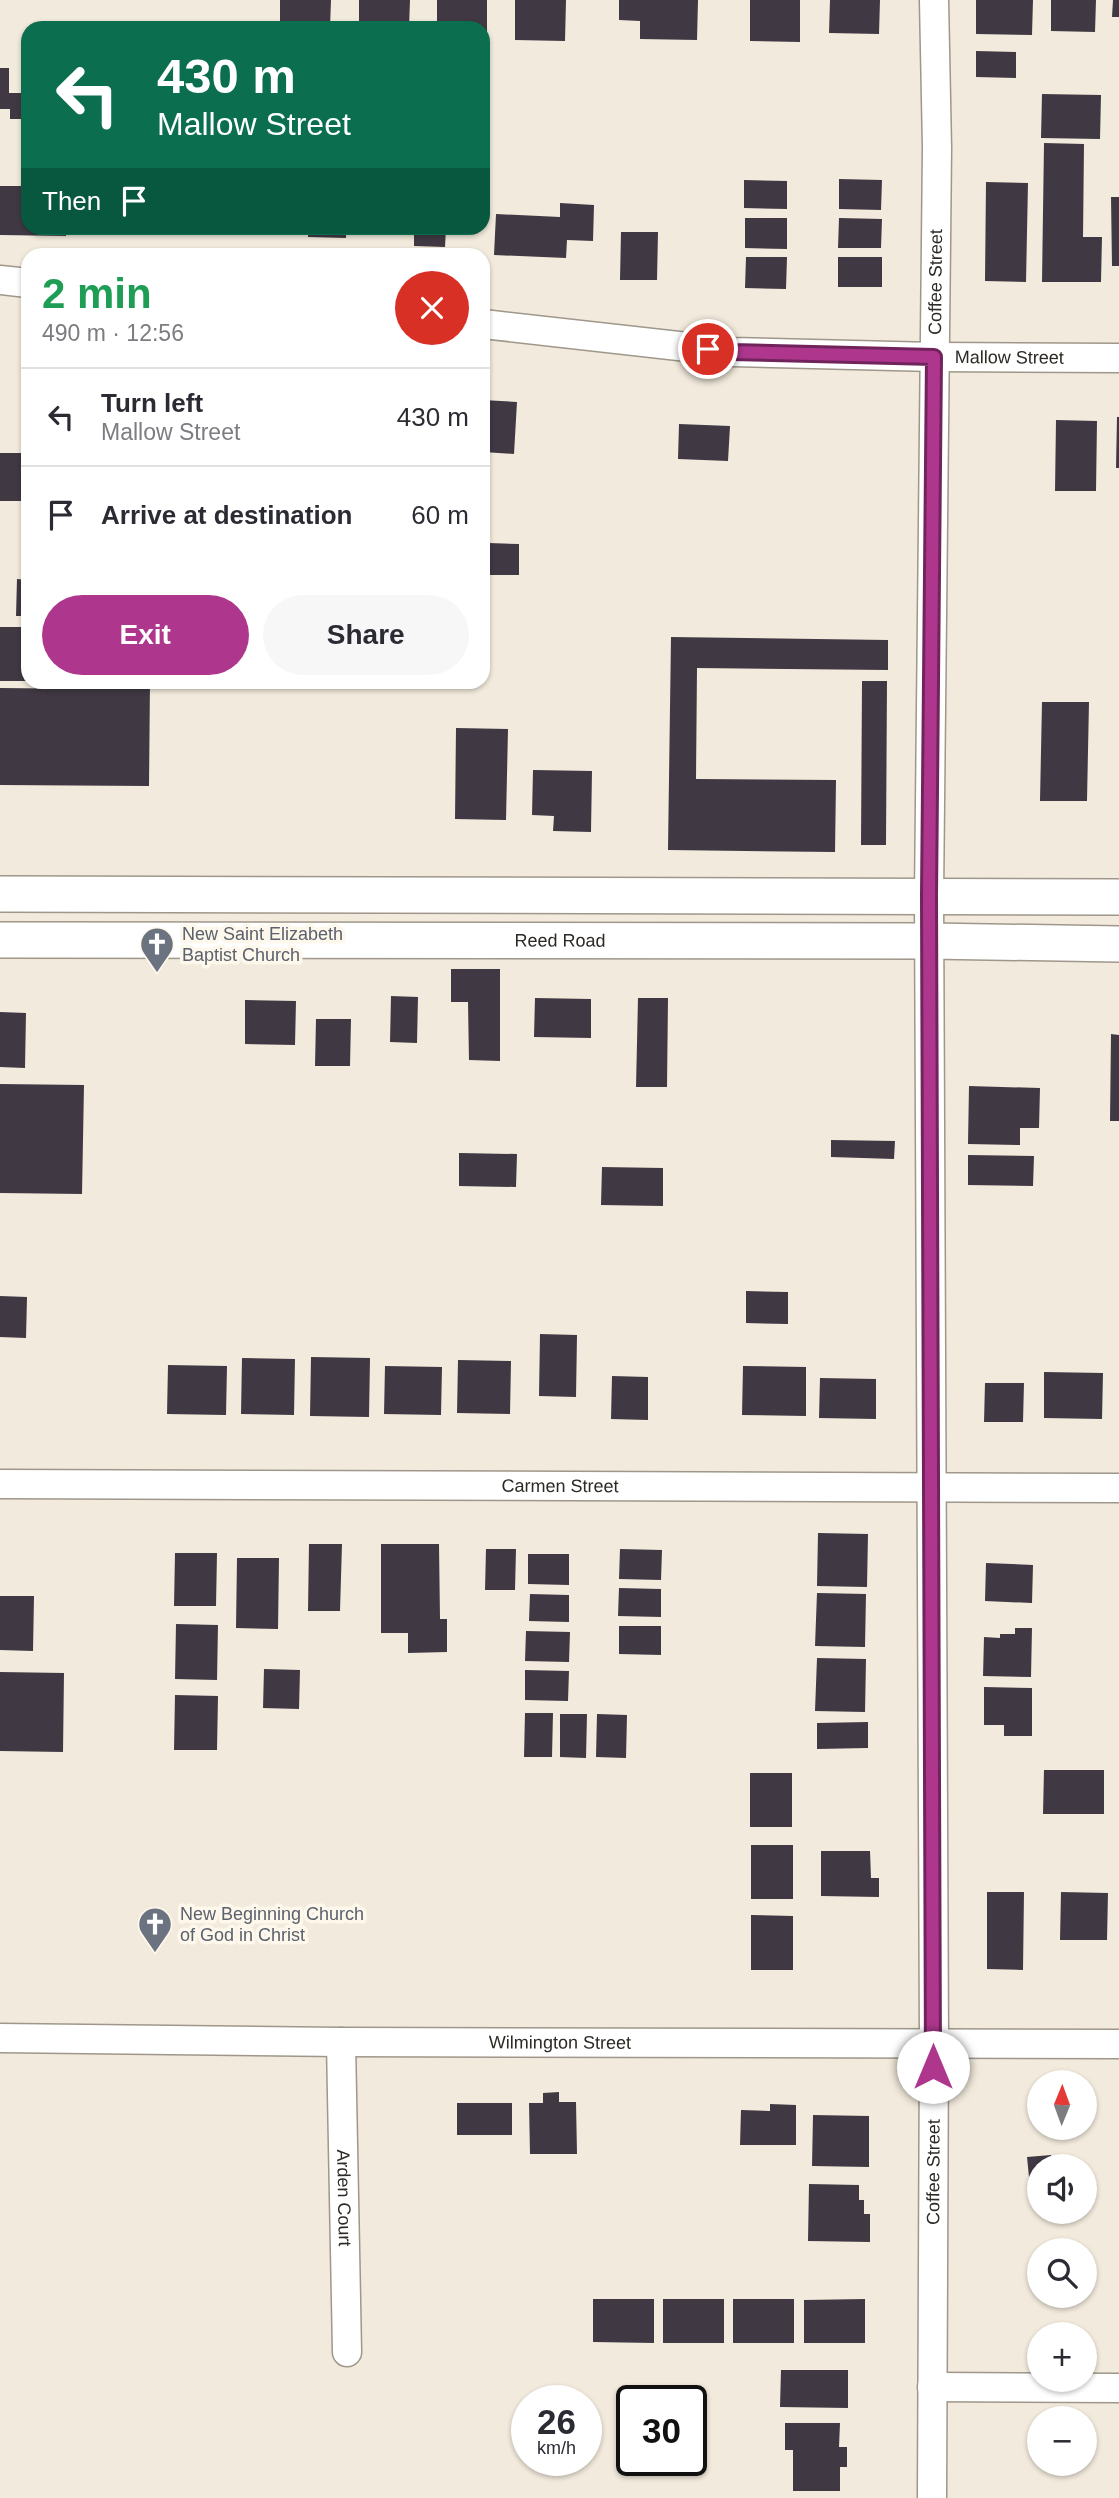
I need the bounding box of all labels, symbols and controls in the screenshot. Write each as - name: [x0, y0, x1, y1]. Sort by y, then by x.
- icon: left: [42, 49, 133, 140]
- text: 430 m: [157, 49, 296, 103]
- text: Mallow Street: [157, 106, 351, 142]
- icon: arrive: [115, 182, 153, 220]
- text: Then: [42, 186, 101, 216]
- street label: Coffee Street: [925, 229, 946, 335]
- text: 2 min: [42, 270, 152, 317]
- button: close: [395, 271, 469, 345]
- pin: [678, 319, 738, 379]
- text: 490 m · 12:56: [42, 320, 184, 346]
- icon: arrive: [689, 330, 727, 368]
- street label: Mallow Street: [955, 347, 1064, 368]
- text: Turn left: [101, 388, 203, 418]
- icon: left: [42, 398, 80, 436]
- text: 430 m: [397, 402, 469, 432]
- text: Mallow Street: [101, 419, 240, 445]
- icon: arrive: [42, 496, 80, 534]
- text: Arrive at destination: [101, 500, 352, 530]
- text: 60 m: [411, 500, 469, 530]
- button: Exit: [42, 595, 249, 675]
- button: Share: [263, 595, 469, 675]
- place label: New Saint Elizabeth Baptist Church: [182, 924, 343, 965]
- church icon: New Saint Elizabeth Baptist Church: [138, 925, 176, 974]
- street label: Reed Road: [514, 931, 606, 951]
- street label: Carmen Street: [501, 1476, 619, 1496]
- place label: New Beginning Church of God in Christ: [180, 1904, 364, 1945]
- church icon: New Beginning Church of God in Christ: [136, 1905, 174, 1954]
- position arrow: [896, 2030, 970, 2104]
- street label: Wilmington Street: [489, 2032, 631, 2053]
- north arrow: [1027, 2070, 1097, 2140]
- map controls: [1027, 2070, 1097, 2476]
- street label: Coffee Street: [923, 2119, 944, 2225]
- street label: Arden Court: [333, 2149, 355, 2247]
- button: sound: [1027, 2154, 1097, 2224]
- button: search: [1027, 2238, 1097, 2308]
- button: +: [1027, 2322, 1097, 2392]
- speed limit sign: 30: [616, 2385, 707, 2476]
- text: 26: [537, 2402, 576, 2441]
- button: −: [1027, 2406, 1097, 2476]
- text: km/h: [537, 2438, 576, 2458]

